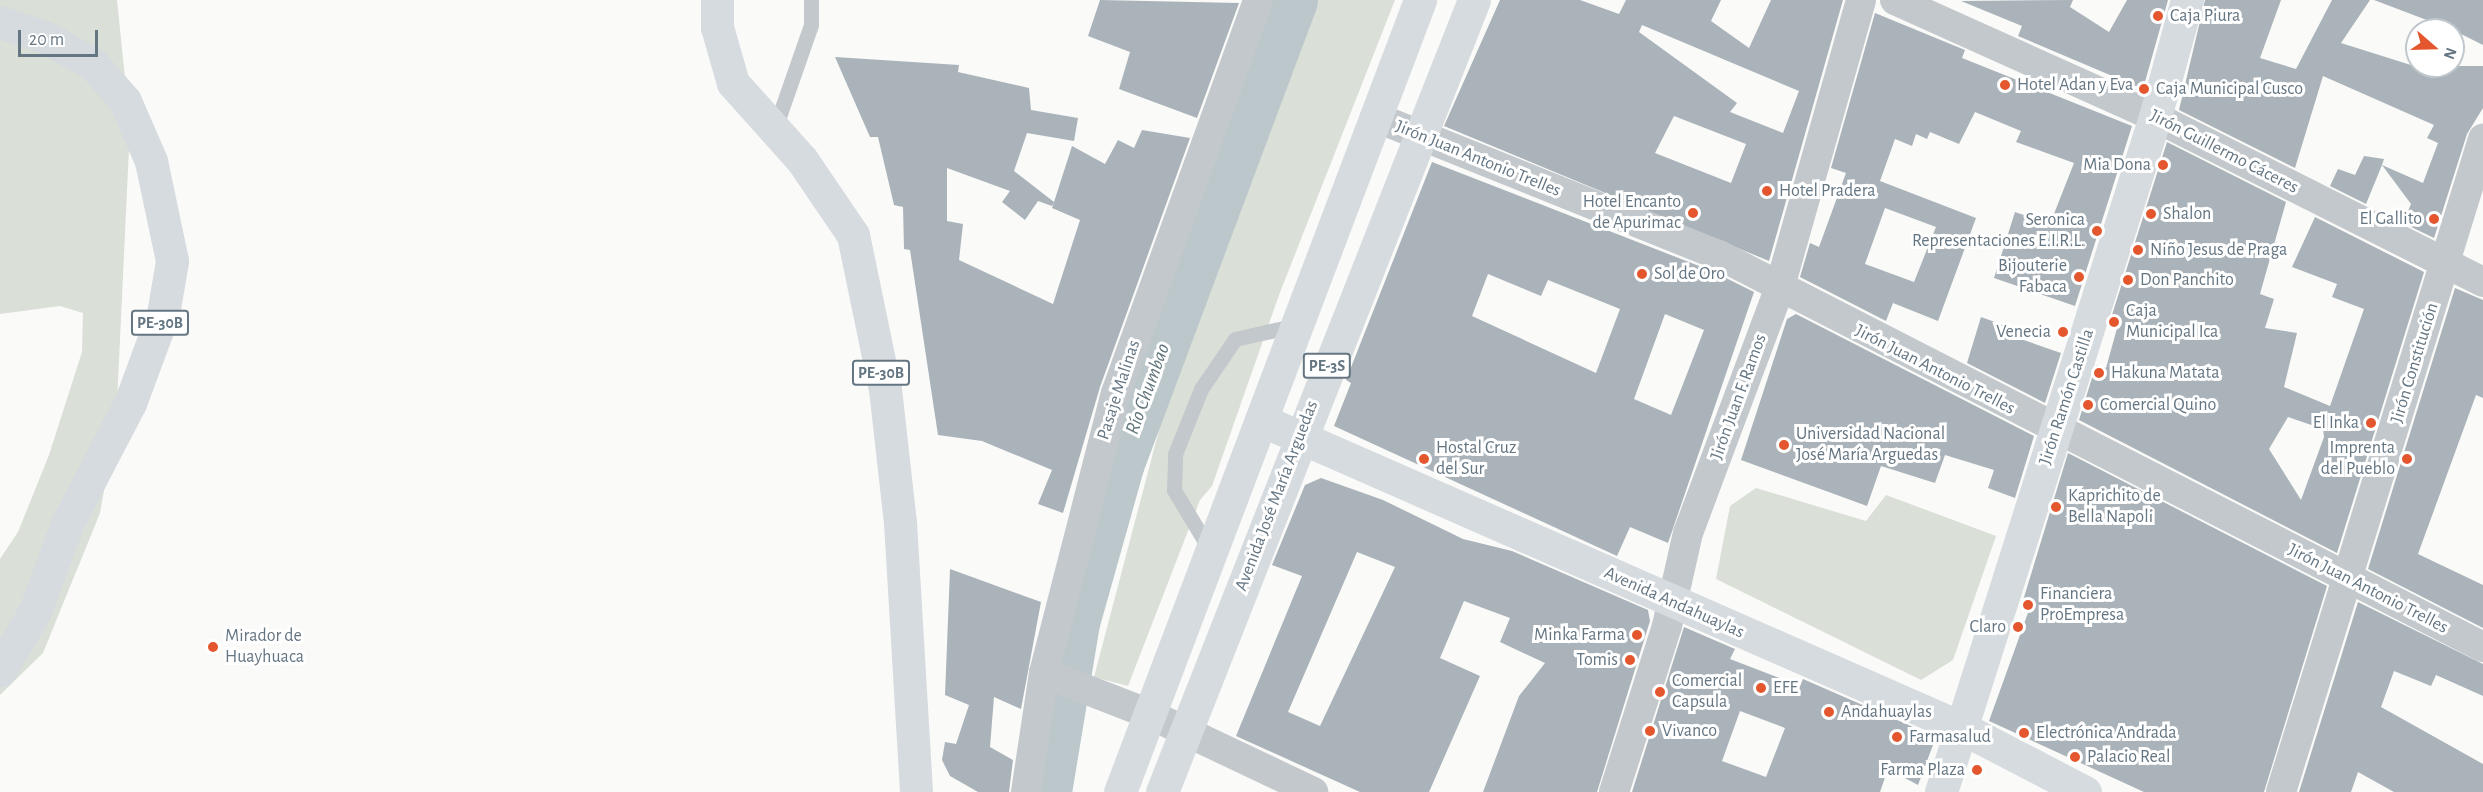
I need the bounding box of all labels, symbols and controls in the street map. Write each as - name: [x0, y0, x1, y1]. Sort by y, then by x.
- place label: Caja Piura: [2170, 5, 2240, 27]
- marker: Caja Piura: [2151, 9, 2165, 23]
- scale bar: [21, 18, 100, 56]
- north arrow: [2405, 18, 2465, 78]
- text: 20 m: [29, 31, 64, 49]
- text: N: [2441, 46, 2459, 61]
- place label: Hotel Adan y Eva: [2017, 74, 2133, 96]
- marker: Hotel Adan y Eva: [1998, 78, 2012, 92]
- place label: Caja Municipal Cusco: [2156, 78, 2303, 100]
- marker: Caja Municipal Cusco: [2137, 82, 2151, 96]
- street label: Jirón Guillermo Cáceres: [2146, 105, 2302, 199]
- street label: Jirón Juan Antonio Trelles: [1392, 116, 1564, 202]
- place label: Mia Dona: [2083, 154, 2151, 176]
- marker: Mia Dona: [2156, 158, 2170, 172]
- place label: Hotel Pradera: [1779, 180, 1876, 202]
- marker: Hotel Pradera: [1760, 184, 1774, 198]
- place label: Hotel Encanto de Apurimac: [1583, 192, 1681, 234]
- place label: Shalon: [2163, 203, 2211, 225]
- marker: Hotel Encanto de Apurimac: [1686, 206, 1700, 220]
- marker: Shalon: [2144, 207, 2158, 221]
- place label: El Gallito: [2359, 208, 2422, 230]
- place label: Seronica Representaciones E.I.R.L.: [1912, 210, 2085, 252]
- marker: El Gallito: [2427, 212, 2441, 226]
- marker: Seronica Representaciones E.I.R.L.: [2090, 224, 2104, 238]
- place label: Niño Jesus de Praga: [2150, 239, 2287, 261]
- marker: Niño Jesus de Praga: [2131, 243, 2145, 257]
- place label: Bijouterie Fabaca: [1998, 256, 2067, 298]
- place label: Sol de Oro: [1654, 263, 1725, 285]
- marker: Sol de Oro: [1635, 267, 1649, 281]
- place label: Don Panchito: [2140, 269, 2234, 291]
- marker: Bijouterie Fabaca: [2072, 270, 2086, 284]
- marker: Don Panchito: [2121, 273, 2135, 287]
- street label: Jirón Constitución: [2386, 300, 2444, 426]
- place label: Caja Municipal Ica: [2126, 301, 2218, 344]
- road number: PE-30B: [130, 310, 190, 336]
- marker: Caja Municipal Ica: [2107, 315, 2121, 329]
- street label: Jirón Juan Antonio Trelles: [1852, 320, 2018, 420]
- place label: Venecia: [1996, 321, 2051, 343]
- marker: Venecia: [2056, 325, 2070, 339]
- street label: Jirón Ramón Castilla: [2035, 326, 2099, 468]
- street label: Jirón Juan F. Ramos: [1706, 331, 1772, 463]
- street label: Pasaje Malinas: [1093, 337, 1145, 443]
- water label: Río Chumbao: [1120, 340, 1176, 438]
- road number: PE-3S: [1302, 353, 1352, 379]
- road number: PE-30B: [851, 360, 911, 386]
- place label: Hakuna Matata: [2111, 362, 2220, 384]
- marker: Hakuna Matata: [2092, 366, 2106, 380]
- place label: Comercial Quino: [2100, 394, 2216, 416]
- street label: Avenida José María Arguedas: [1231, 398, 1323, 594]
- marker: Comercial Quino: [2081, 398, 2095, 412]
- place label: El Inka: [2313, 412, 2359, 434]
- marker: El Inka: [2364, 416, 2378, 430]
- place label: Universidad Nacional José María Arguedas: [1796, 424, 1945, 466]
- place label: Hostal Cruz del Sur: [1436, 438, 1516, 480]
- marker: Universidad Nacional José María Arguedas: [1777, 438, 1791, 452]
- place label: Imprenta del Pueblo: [2321, 438, 2395, 480]
- marker: Hostal Cruz del Sur: [1417, 452, 1431, 466]
- marker: Imprenta del Pueblo: [2400, 452, 2414, 466]
- place label: Kaprichito de Bella Napoli: [2068, 486, 2161, 528]
- marker: Kaprichito de Bella Napoli: [2049, 500, 2063, 514]
- street label: Jirón Juan Antonio Trelles: [2285, 539, 2451, 639]
- street label: Avenida Andahuaylas: [1601, 562, 1747, 644]
- place label: Financiera ProEmpresa: [2040, 584, 2124, 626]
- marker: Financiera ProEmpresa: [2021, 598, 2035, 612]
- place label: Claro: [1969, 616, 2006, 638]
- marker: Claro: [2011, 620, 2025, 634]
- place label: Minka Farma: [1534, 624, 1625, 646]
- place label: Mirador de Huayhuaca: [225, 626, 304, 668]
- marker: Minka Farma: [1630, 628, 1644, 642]
- marker: Mirador de Huayhuaca: [206, 640, 220, 654]
- place label: Tomis: [1576, 649, 1618, 671]
- marker: Tomis: [1623, 653, 1637, 667]
- place label: Comercial Capsula: [1672, 671, 1742, 714]
- place label: EFE: [1773, 677, 1798, 699]
- marker: EFE: [1754, 681, 1768, 695]
- marker: Comercial Capsula: [1653, 685, 1667, 699]
- place label: Andahuaylas: [1841, 701, 1932, 723]
- marker: Andahuaylas: [1822, 705, 1836, 719]
- place label: Vivanco: [1662, 720, 1717, 742]
- place label: Electrónica Andrada: [2036, 722, 2177, 744]
- marker: Vivanco: [1643, 724, 1657, 738]
- place label: Farmasalud: [1909, 726, 1991, 748]
- marker: Electrónica Andrada: [2017, 726, 2031, 740]
- marker: Farmasalud: [1890, 730, 1904, 744]
- place label: Palacio Real: [2087, 746, 2170, 768]
- marker: Palacio Real: [2068, 750, 2082, 764]
- place label: Farma Plaza: [1880, 759, 1965, 781]
- marker: Farma Plaza: [1970, 763, 1984, 777]

